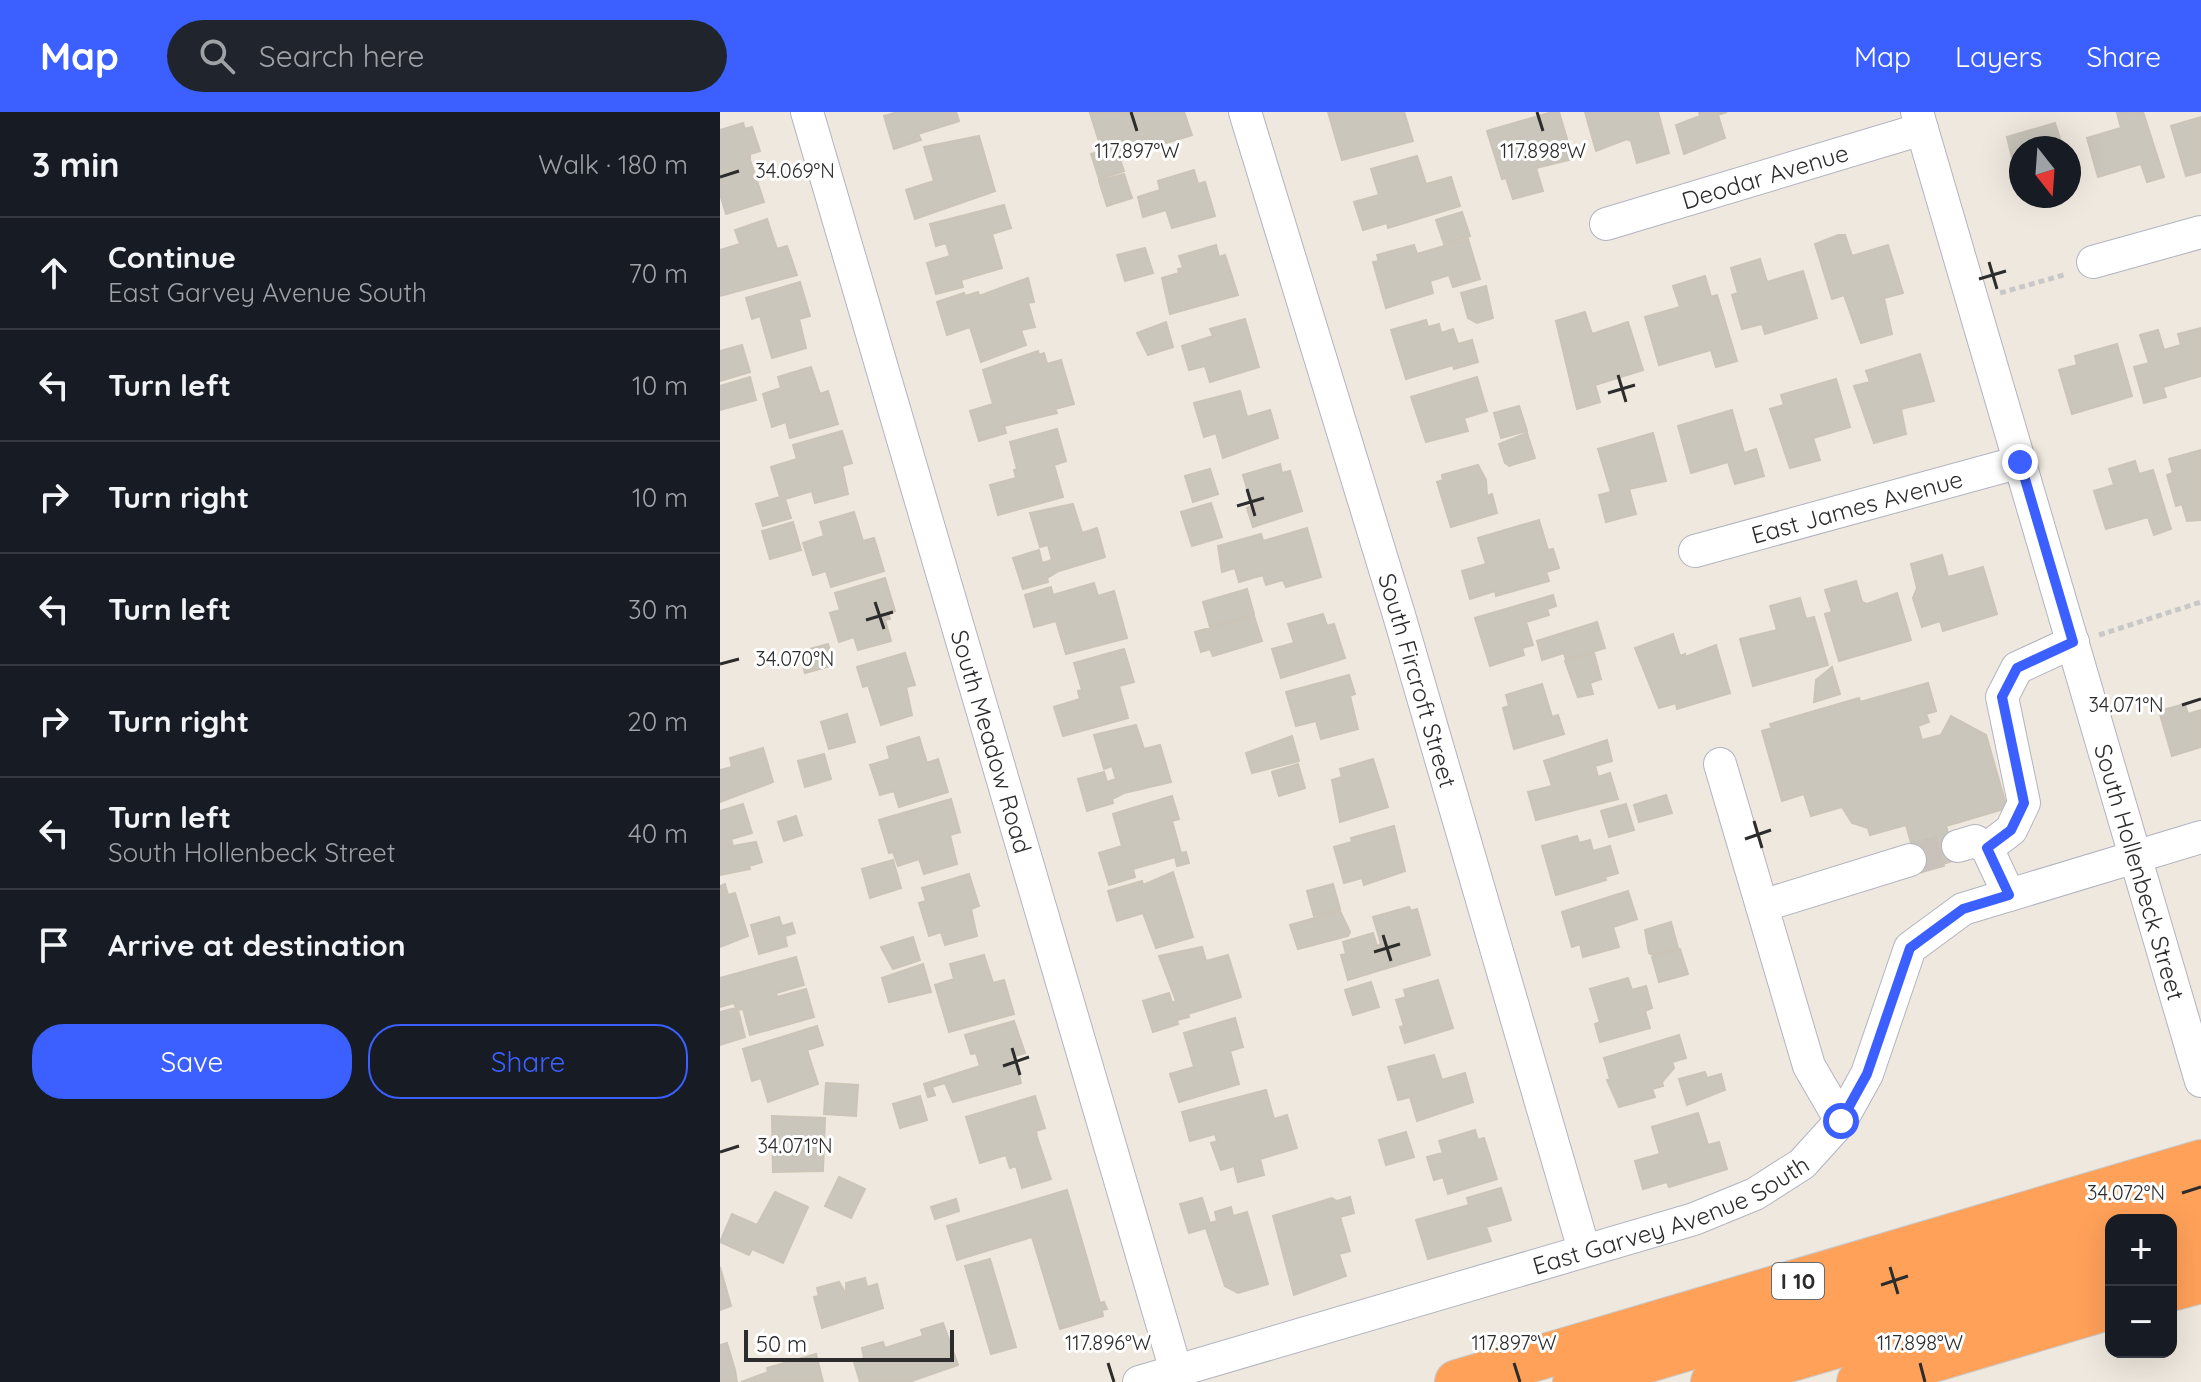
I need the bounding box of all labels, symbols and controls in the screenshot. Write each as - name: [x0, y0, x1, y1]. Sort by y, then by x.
- search box: [167, 20, 727, 92]
- text: Map: [40, 32, 119, 80]
- icon: search: [195, 34, 239, 78]
- text: Search here: [259, 37, 424, 75]
- text: Map: [1854, 39, 1911, 74]
- text: Layers: [1955, 39, 2042, 74]
- text: Share: [2086, 39, 2161, 74]
- north arrow: [2009, 136, 2081, 208]
- street label: Deodar Avenue: [1678, 137, 1852, 215]
- text: 117.897°W: [1094, 138, 1180, 163]
- text: 117.898°W: [1500, 138, 1586, 163]
- text: 3 min: [32, 143, 119, 186]
- text: Walk · 180 m: [538, 148, 688, 181]
- text: 34.069°N: [755, 158, 835, 183]
- text: Continue: [108, 238, 236, 276]
- icon: ahead: [32, 251, 76, 295]
- text: 70 m: [628, 257, 688, 290]
- text: East Garvey Avenue South: [108, 276, 427, 309]
- icon: left: [32, 363, 76, 407]
- text: Turn left: [108, 366, 231, 404]
- text: 10 m: [632, 369, 688, 402]
- route end: [2002, 444, 2038, 480]
- street label: East James Avenue: [1748, 463, 1966, 550]
- icon: right: [32, 475, 76, 519]
- text: Turn right: [108, 478, 249, 516]
- text: 10 m: [632, 481, 688, 514]
- street label: South Fircroft Street: [1372, 569, 1463, 791]
- icon: left: [32, 587, 76, 631]
- text: Turn left: [108, 590, 231, 628]
- text: 30 m: [628, 593, 688, 626]
- street label: South Meadow Road: [945, 626, 1038, 857]
- text: 34.070°N: [756, 646, 834, 671]
- text: 34.071°N: [2088, 692, 2164, 717]
- icon: right: [32, 699, 76, 743]
- text: Turn right: [108, 702, 249, 740]
- text: 20 m: [627, 705, 688, 738]
- street label: South Hollenbeck Street: [2088, 740, 2192, 1004]
- text: Turn left: [108, 798, 231, 836]
- icon: left: [32, 811, 76, 855]
- text: 40 m: [628, 817, 688, 850]
- text: South Hollenbeck Street: [108, 836, 396, 869]
- icon: arrive: [32, 923, 76, 967]
- text: Arrive at destination: [108, 926, 406, 964]
- button: Save: [32, 1024, 352, 1099]
- button: Share: [368, 1024, 688, 1099]
- route start: [1823, 1103, 1859, 1139]
- text: 34.071°N: [757, 1133, 833, 1158]
- street label: East Garvey Avenue South: [1529, 1149, 1814, 1281]
- text: 34.072°N: [2087, 1180, 2165, 1205]
- map controls: [2105, 1214, 2177, 1358]
- button: +: [2105, 1214, 2177, 1286]
- road number: I 10: [1772, 1263, 1824, 1299]
- button: −: [2105, 1286, 2177, 1358]
- scale bar: [744, 1326, 954, 1362]
- text: 50 m: [756, 1330, 807, 1358]
- text: 117.896°W: [1065, 1330, 1151, 1355]
- text: 117.897°W: [1471, 1330, 1557, 1355]
- text: 117.898°W: [1877, 1330, 1963, 1355]

